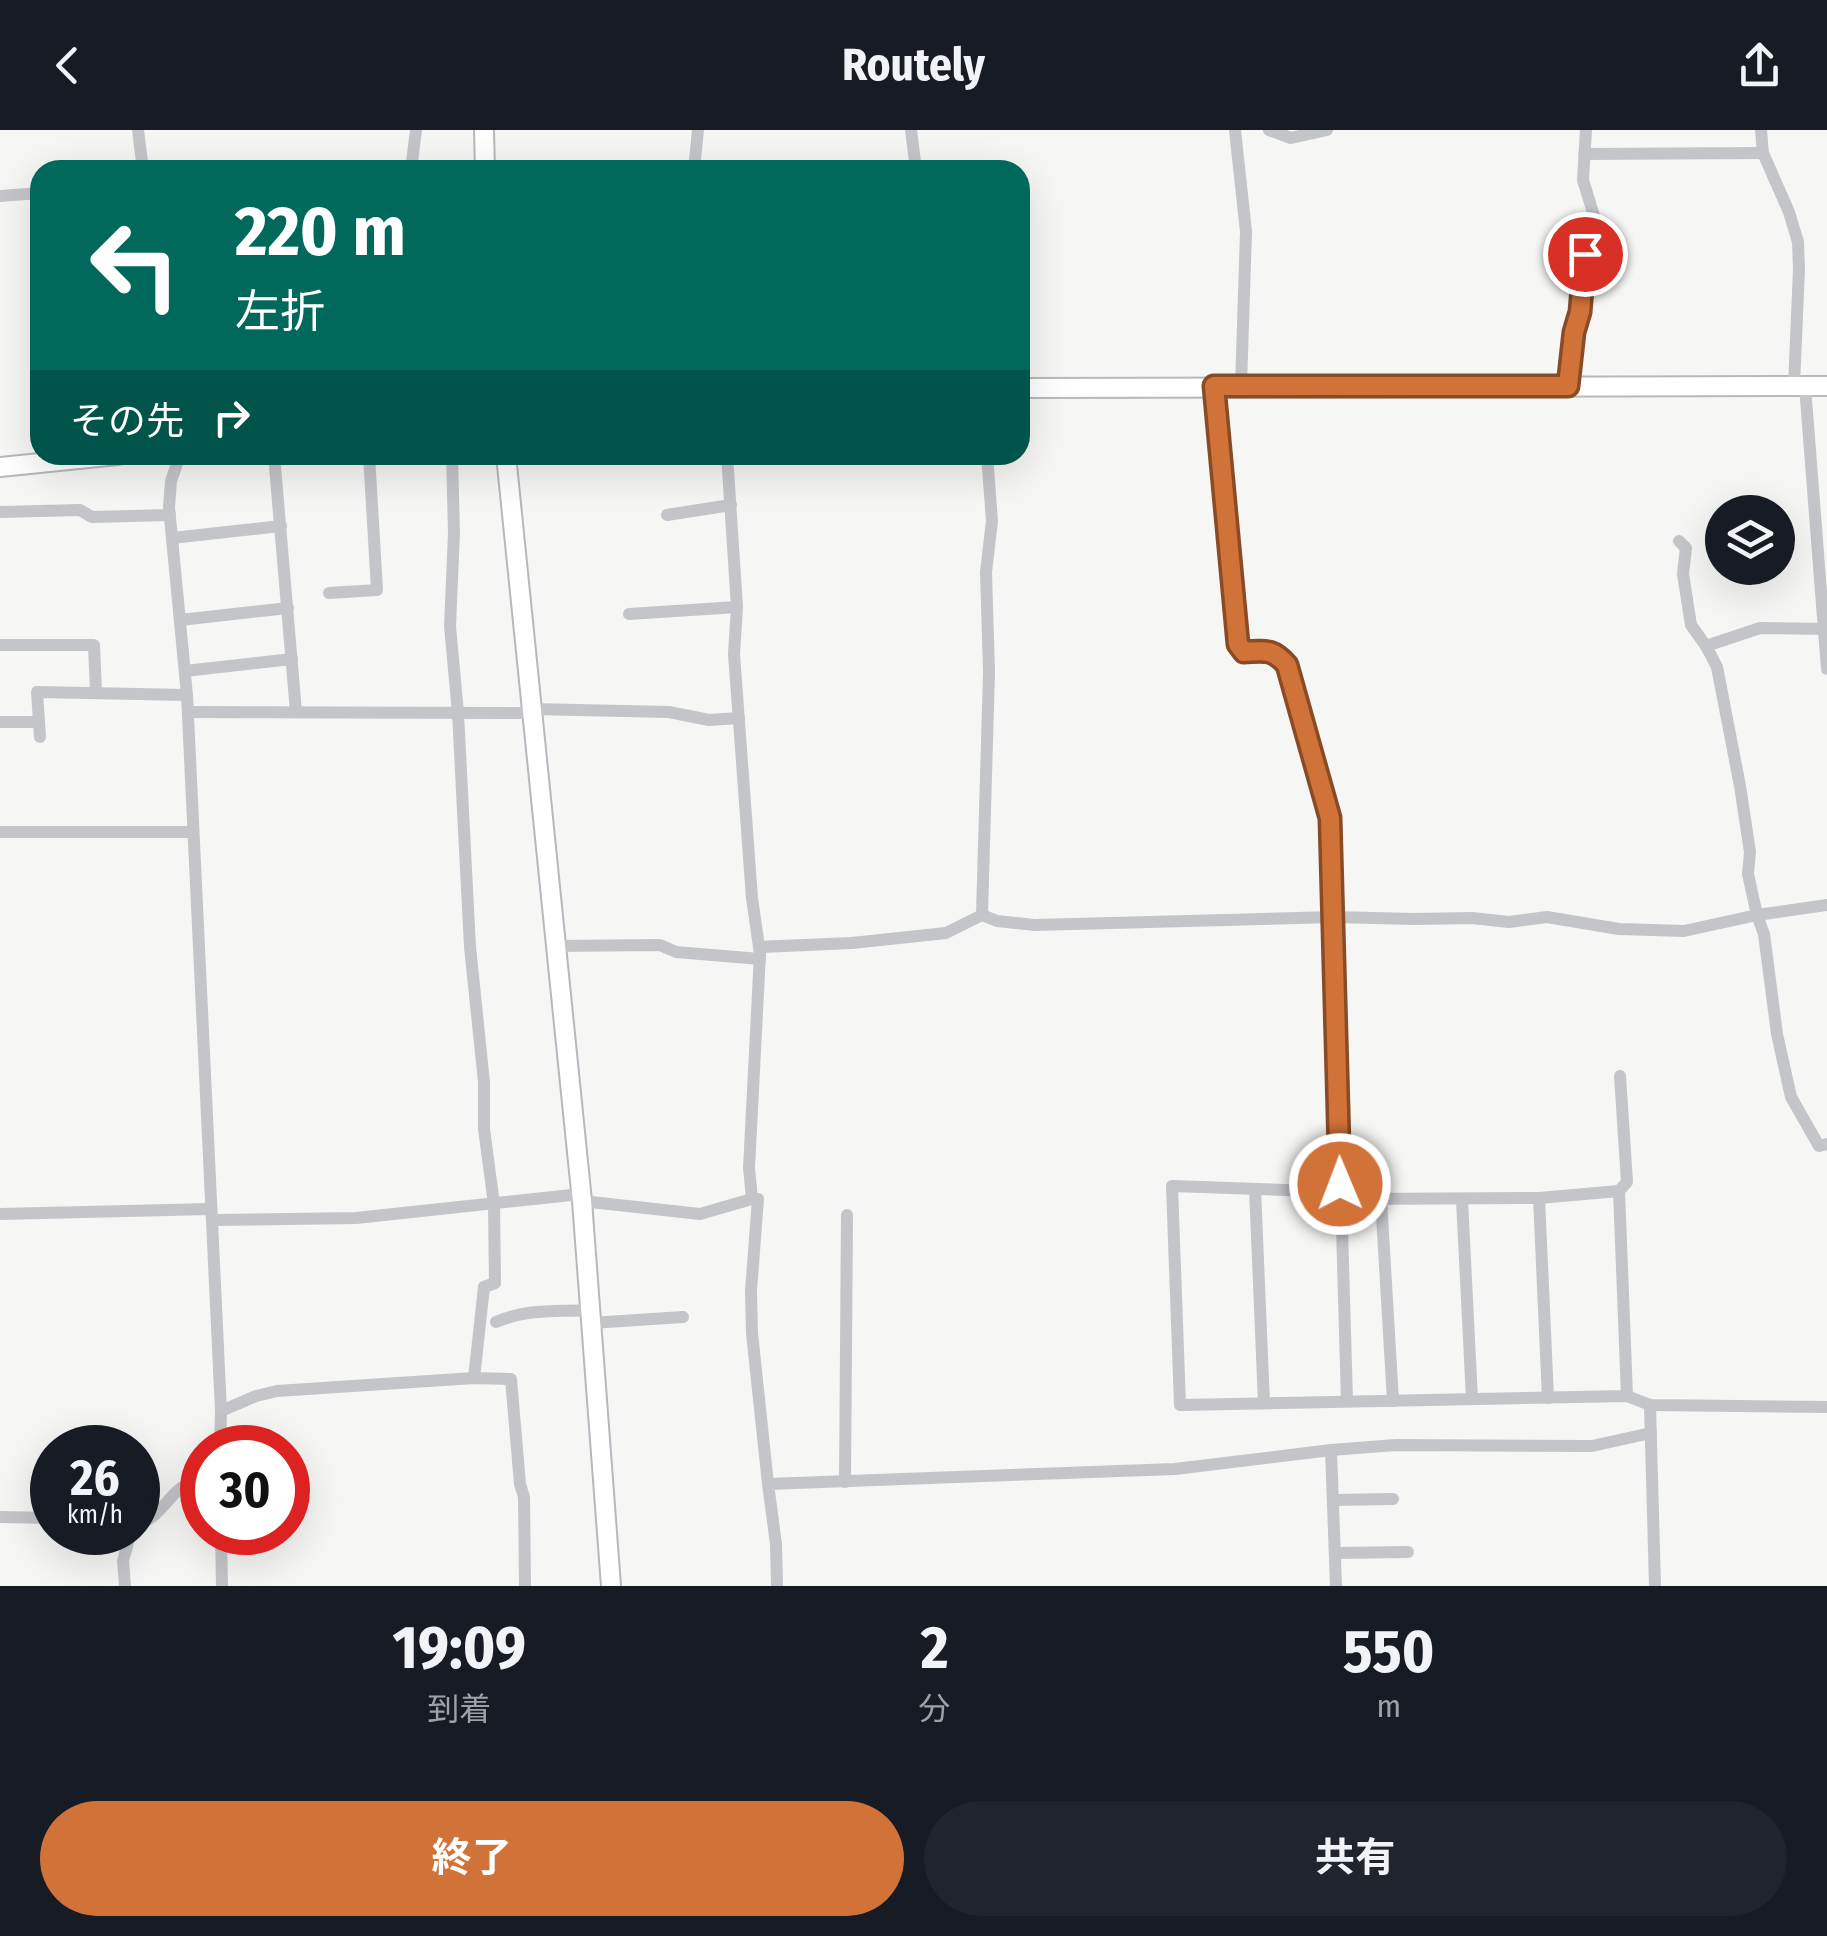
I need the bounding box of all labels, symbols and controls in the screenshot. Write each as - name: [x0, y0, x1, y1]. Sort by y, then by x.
- icon: back: [40, 38, 95, 93]
- text: Routely: [842, 38, 985, 92]
- icon: share: [1732, 38, 1787, 93]
- text: 220 m: [235, 190, 406, 274]
- icon: left: [70, 200, 200, 330]
- pin: [1543, 212, 1628, 297]
- icon: arrive: [1558, 227, 1613, 282]
- text: 左折: [235, 285, 325, 339]
- icon: right: [204, 390, 259, 445]
- text: その先: [70, 398, 184, 444]
- map controls: [1705, 495, 1795, 585]
- button: layers: [1705, 495, 1795, 585]
- position arrow: [1288, 1132, 1392, 1236]
- speed limit sign: 30: [180, 1425, 310, 1555]
- text: 26: [70, 1448, 120, 1508]
- text: km/h: [67, 1500, 123, 1530]
- text: 19:09: [393, 1612, 526, 1684]
- text: 2: [921, 1612, 948, 1684]
- text: 550: [1343, 1616, 1434, 1688]
- text: m: [1376, 1687, 1401, 1725]
- text: 到着: [427, 1690, 491, 1728]
- text: 分: [919, 1690, 951, 1728]
- button: 終了: [40, 1801, 904, 1916]
- button: 共有: [924, 1801, 1787, 1916]

